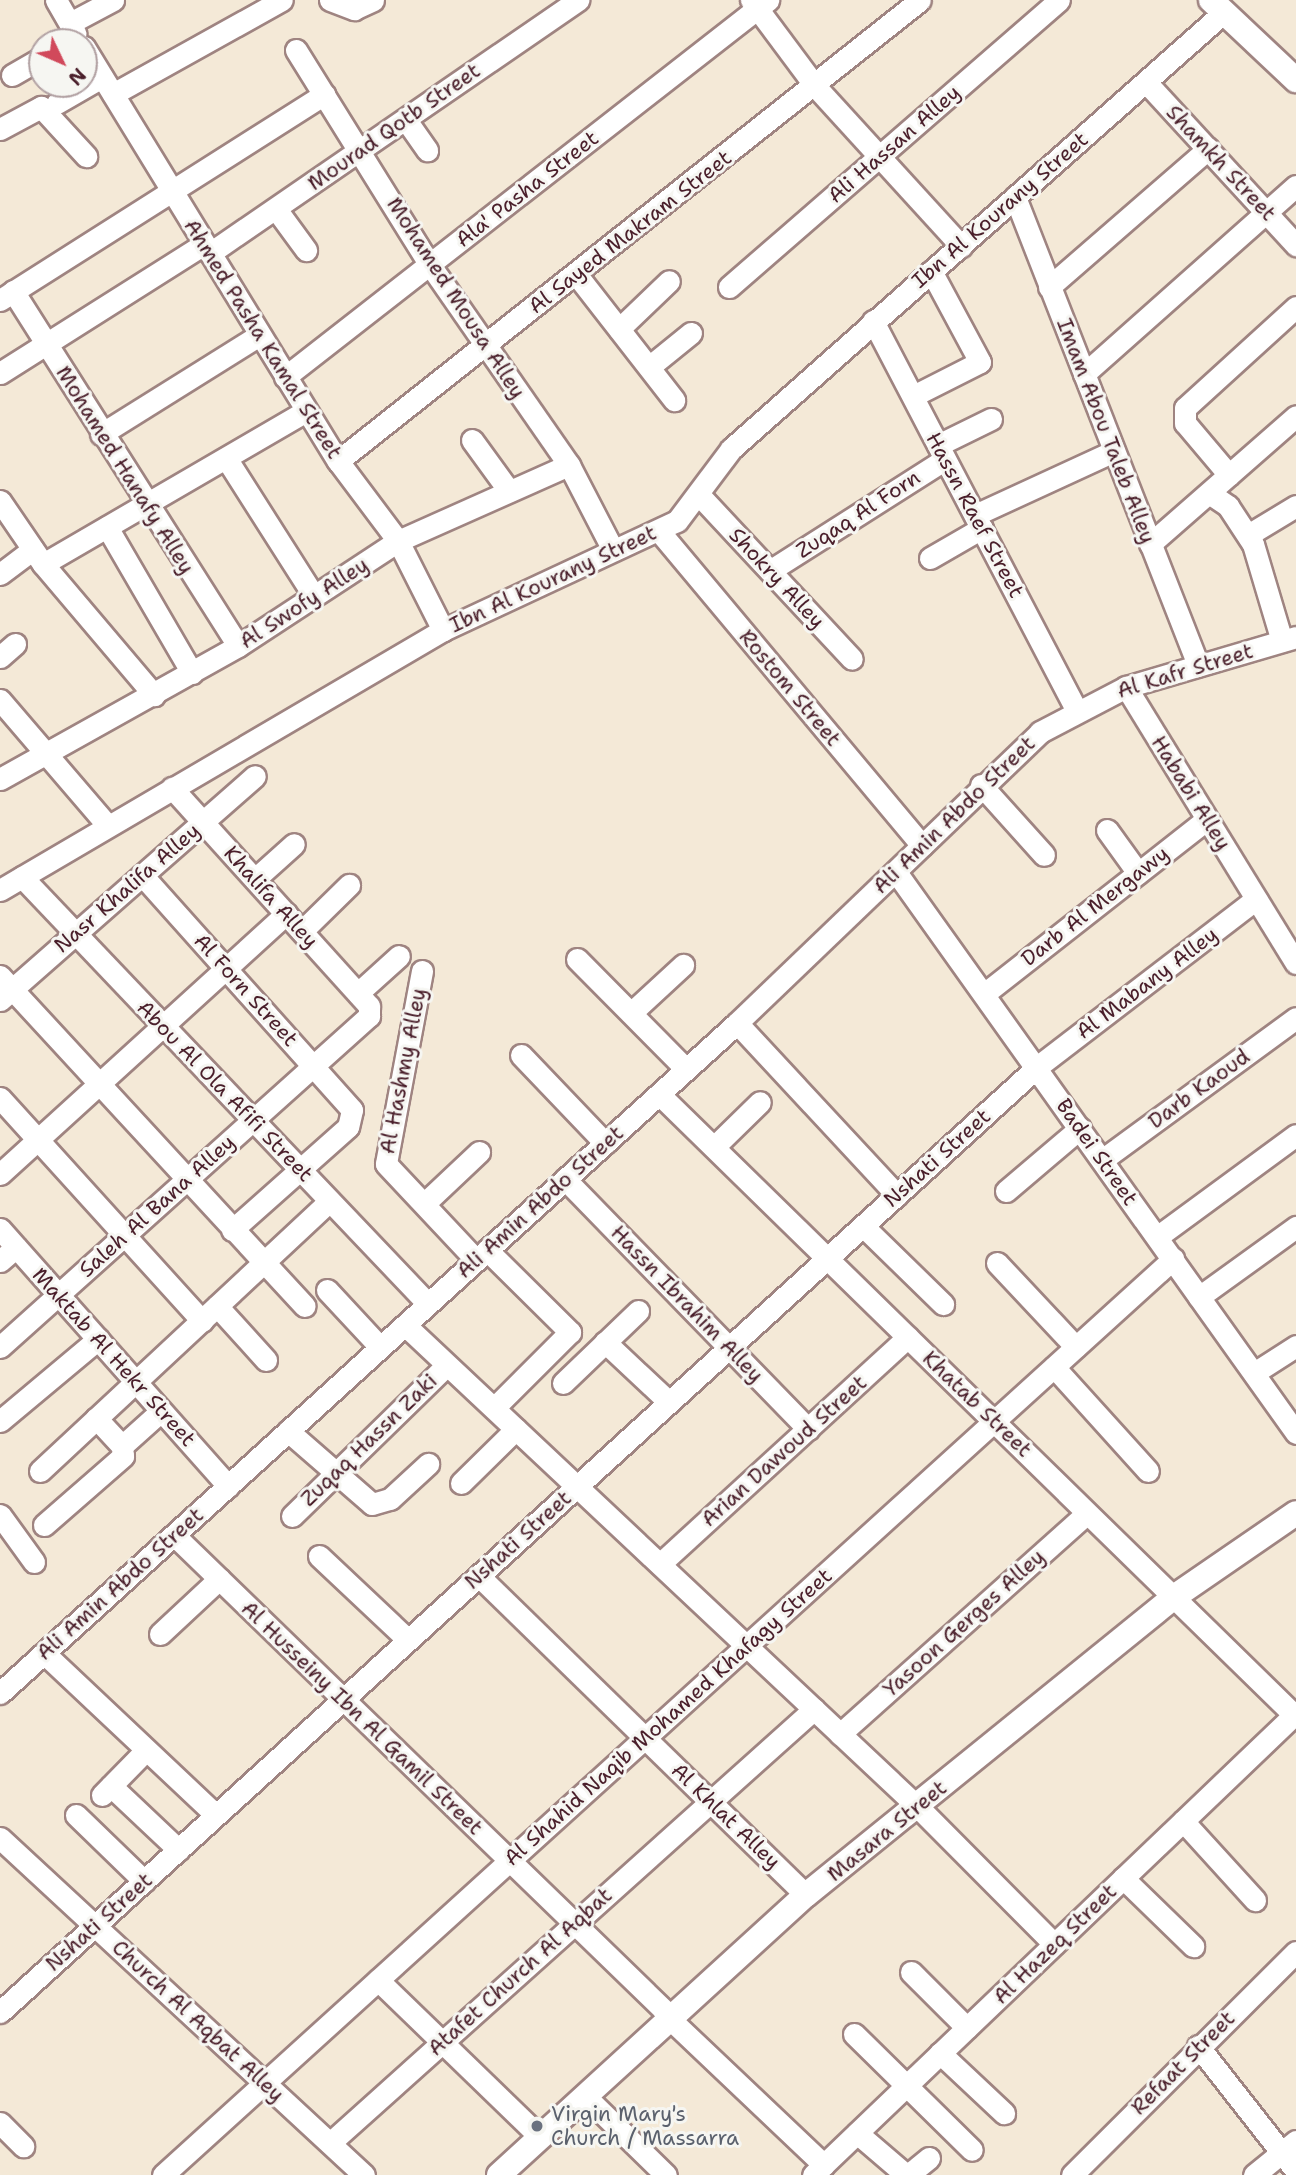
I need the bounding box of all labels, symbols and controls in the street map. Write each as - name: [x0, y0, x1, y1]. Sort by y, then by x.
- north arrow: [28, 28, 98, 98]
- street label: Mourad Qotb Street: [303, 58, 485, 196]
- text: N: [63, 62, 91, 91]
- street label: Ali Hassan Alley: [823, 80, 965, 208]
- street label: Shamkh Street: [1161, 100, 1281, 226]
- street label: Ala' Pasha Street: [451, 125, 603, 253]
- street label: Ibn Al Kourany Street: [907, 127, 1093, 293]
- street label: Al Sayed Makram Street: [524, 145, 736, 319]
- street label: Mohamed Mousa Alley: [381, 193, 531, 403]
- street label: Ahmed Pasha Kamal Street: [179, 214, 347, 464]
- street label: Imam Abou Taleb Alley: [1051, 315, 1161, 547]
- street label: Mohamed Hanafy Alley: [51, 361, 199, 579]
- street label: Hassn Raef Street: [921, 428, 1029, 602]
- street label: Zuqaq Al Forn: [791, 465, 925, 563]
- street label: Ibn Al Kourany Street: [446, 520, 660, 638]
- street label: Shokry Alley: [724, 522, 830, 634]
- street label: Al Swofy Alley: [235, 552, 373, 654]
- street label: Rostom Street: [734, 625, 846, 751]
- street label: Al Kafr Street: [1114, 638, 1256, 704]
- street label: Ali Amin Abdo Street: [868, 731, 1040, 899]
- street label: Hababi Alley: [1146, 731, 1236, 855]
- street label: Nasr Khalifa Alley: [49, 818, 205, 958]
- street label: Khalifa Alley: [218, 841, 324, 953]
- street label: Darb Al Mergawy: [1016, 841, 1174, 971]
- street label: Al Mabany Alley: [1071, 922, 1223, 1044]
- street label: Al Forn Street: [189, 928, 303, 1052]
- street label: Al Hashmy Alley: [375, 986, 431, 1156]
- street label: Abou Al Ola Afifi Street: [132, 995, 318, 1187]
- street label: Darb Kaoud: [1143, 1044, 1255, 1134]
- street label: Badei Street: [1051, 1094, 1143, 1210]
- street label: Nshati Street: [878, 1103, 996, 1213]
- street label: Ali Amin Abdo Street: [451, 1121, 629, 1283]
- street label: Saleh Al Bana Alley: [74, 1129, 240, 1283]
- street label: Hassn Ibrahim Alley: [605, 1220, 769, 1388]
- street label: Maktab Al Hekr Street: [27, 1262, 201, 1452]
- street label: Khatab Street: [917, 1346, 1037, 1462]
- street label: Zuqaq Hassn Zaki: [296, 1369, 442, 1511]
- street label: Arian Dawoud Street: [696, 1370, 872, 1532]
- street label: Nshati Street: [459, 1485, 577, 1595]
- street label: Ali Amin Abdo Street: [31, 1503, 209, 1665]
- street label: Yasoon Gerges Alley: [878, 1544, 1050, 1702]
- street label: Al Shahid Naqib Mohamed Khafagy Street: [499, 1563, 837, 1871]
- street label: Al Husseiny Ibn Al Gamil Street: [236, 1596, 488, 1840]
- street label: Al Khlat Alley: [666, 1758, 786, 1874]
- street label: Masara Street: [822, 1775, 952, 1887]
- street label: Nshati Street: [40, 1867, 158, 1977]
- street label: Al Hazeq Street: [988, 1879, 1122, 2009]
- street label: Atafet Church Al Aqbat: [423, 1883, 617, 2061]
- street label: Church Al Aqbat Alley: [107, 1935, 289, 2107]
- street label: Refaat Street: [1126, 2006, 1240, 2120]
- place label: Virgin Mary's Church / Massarra: [551, 2101, 739, 2151]
- marker: Virgin Mary's Church / Massarra: [529, 2118, 545, 2134]

